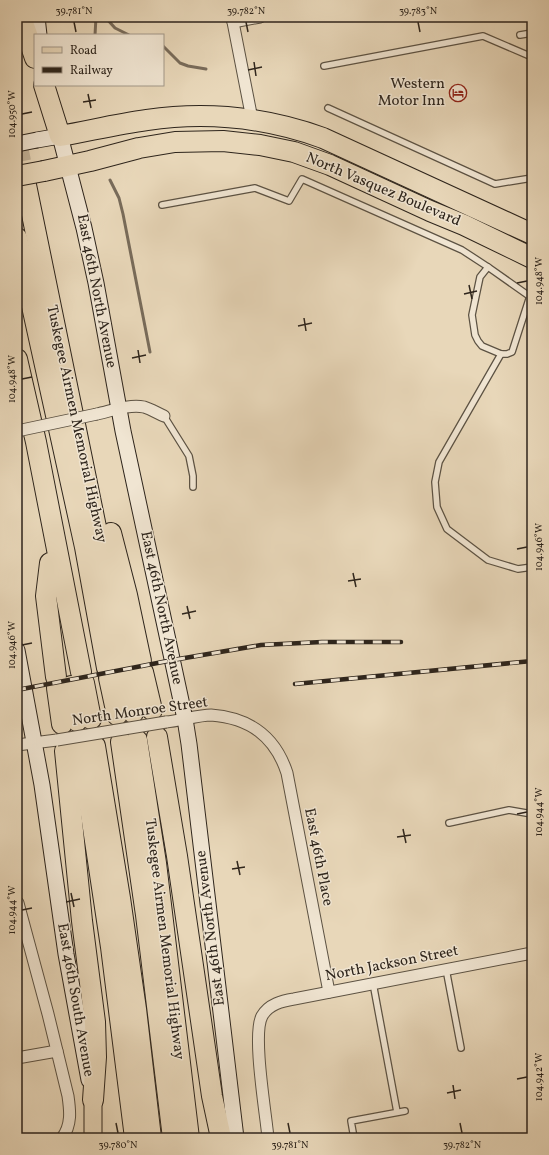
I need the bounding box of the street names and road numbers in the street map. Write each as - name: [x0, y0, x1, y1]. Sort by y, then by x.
- street label: North Vasquez Boulevard: [302, 148, 464, 232]
- street label: East 46th North Avenue: [71, 212, 121, 370]
- street label: Tuskegee Airmen Memorial Highway: [40, 303, 112, 545]
- street label: East 46th North Avenue: [134, 529, 188, 687]
- street label: North Monroe Street: [71, 692, 209, 732]
- street label: East 46th Place: [298, 806, 338, 908]
- street label: Tuskegee Airmen Memorial Highway: [139, 817, 189, 1061]
- street label: East 46th North Avenue: [191, 849, 231, 1007]
- street label: East 46th South Avenue: [51, 921, 99, 1079]
- street label: North Jackson Street: [324, 941, 460, 987]

